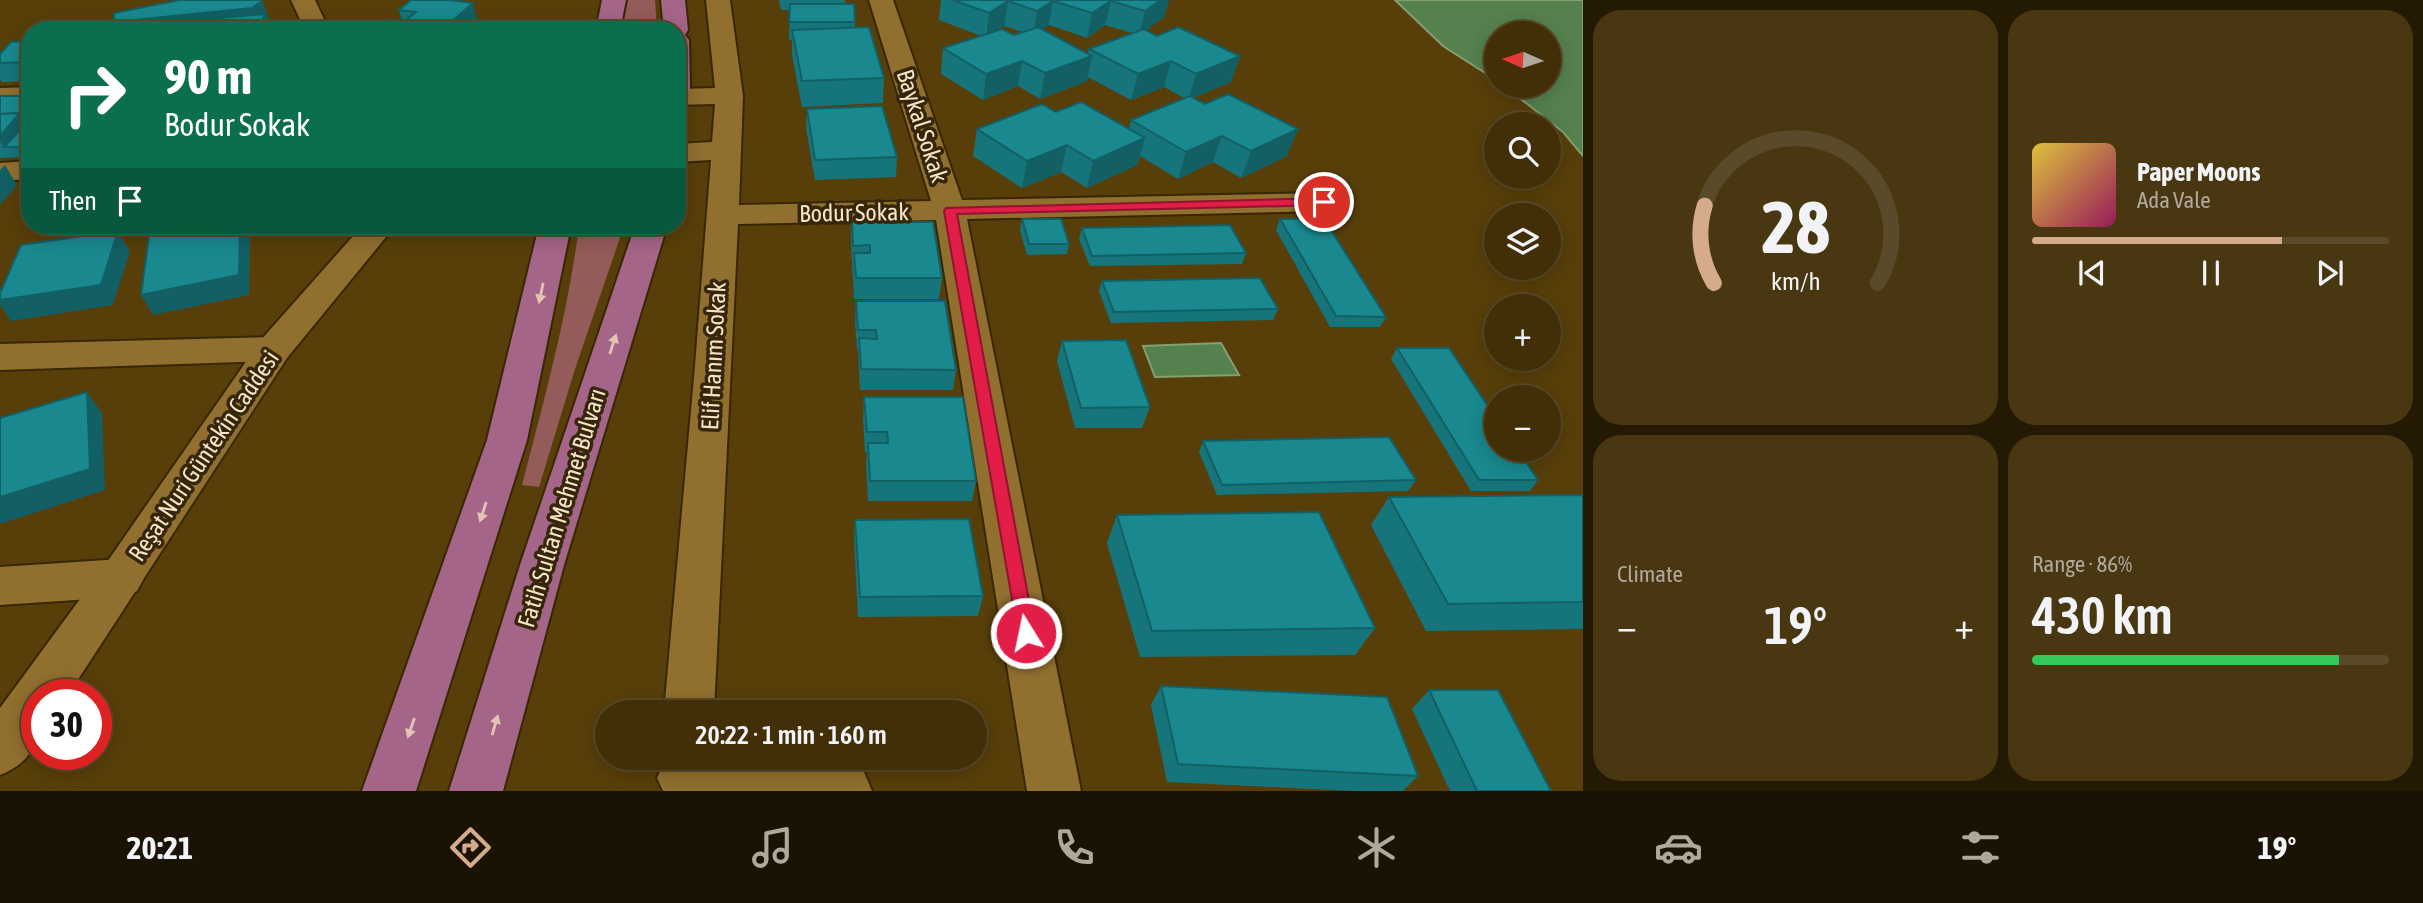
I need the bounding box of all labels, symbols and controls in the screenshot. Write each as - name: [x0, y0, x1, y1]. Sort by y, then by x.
- north arrow: [1484, 21, 1561, 98]
- map controls: [1484, 21, 1561, 462]
- text: 90 m: [164, 48, 252, 104]
- icon: right: [49, 49, 140, 140]
- street label: Baykal Sokak: [891, 66, 954, 186]
- text: Bodur Sokak: [164, 106, 310, 143]
- button: search: [1484, 112, 1561, 189]
- text: Paper Moons: [2137, 157, 2260, 187]
- pin: [1294, 172, 1354, 232]
- icon: arrive: [111, 182, 149, 220]
- icon: arrive: [1305, 183, 1343, 221]
- text: Then: [49, 186, 97, 216]
- text: 28: [1761, 186, 1830, 269]
- text: Ada Vale: [2137, 187, 2211, 213]
- street label: Bodur Sokak: [799, 198, 909, 227]
- button: layers: [1484, 203, 1561, 280]
- icon: previous: [2073, 254, 2111, 292]
- icon: pause: [2192, 254, 2230, 292]
- icon: next: [2311, 254, 2349, 292]
- text: km/h: [1771, 267, 1820, 295]
- street label: Elif Hanım Sokak: [696, 281, 731, 431]
- one-way arrow: [536, 282, 547, 304]
- button: +: [1484, 294, 1561, 371]
- one-way arrow: [609, 334, 619, 355]
- street label: Reşat Nuri Güntekin Caddesi: [123, 345, 284, 566]
- street label: Fatih Sultan Mehmet Bulvarı: [512, 385, 611, 630]
- button: −: [1484, 385, 1561, 462]
- one-way arrow: [477, 502, 488, 523]
- text: Range · 86%: [2032, 551, 2132, 577]
- text: Climate: [1617, 561, 1683, 587]
- text: 430 km: [2032, 585, 2173, 645]
- text: 19°: [1764, 595, 1827, 655]
- position arrow: [989, 596, 1063, 670]
- text: −: [1617, 604, 1637, 647]
- text: +: [1954, 604, 1974, 647]
- speed limit sign: 30: [21, 679, 112, 770]
- one-way arrow: [491, 715, 501, 736]
- one-way arrow: [405, 718, 416, 739]
- text: 20:22 · 1 min · 160 m: [695, 720, 887, 750]
- icon: directions: [446, 823, 495, 872]
- icon: music: [748, 823, 797, 872]
- icon: phone: [1050, 823, 1099, 872]
- icon: climate: [1352, 823, 1401, 872]
- icon: car: [1654, 823, 1703, 872]
- icon: filters: [1956, 823, 2005, 872]
- text: 20:21: [126, 829, 193, 866]
- text: 19°: [2258, 829, 2296, 866]

